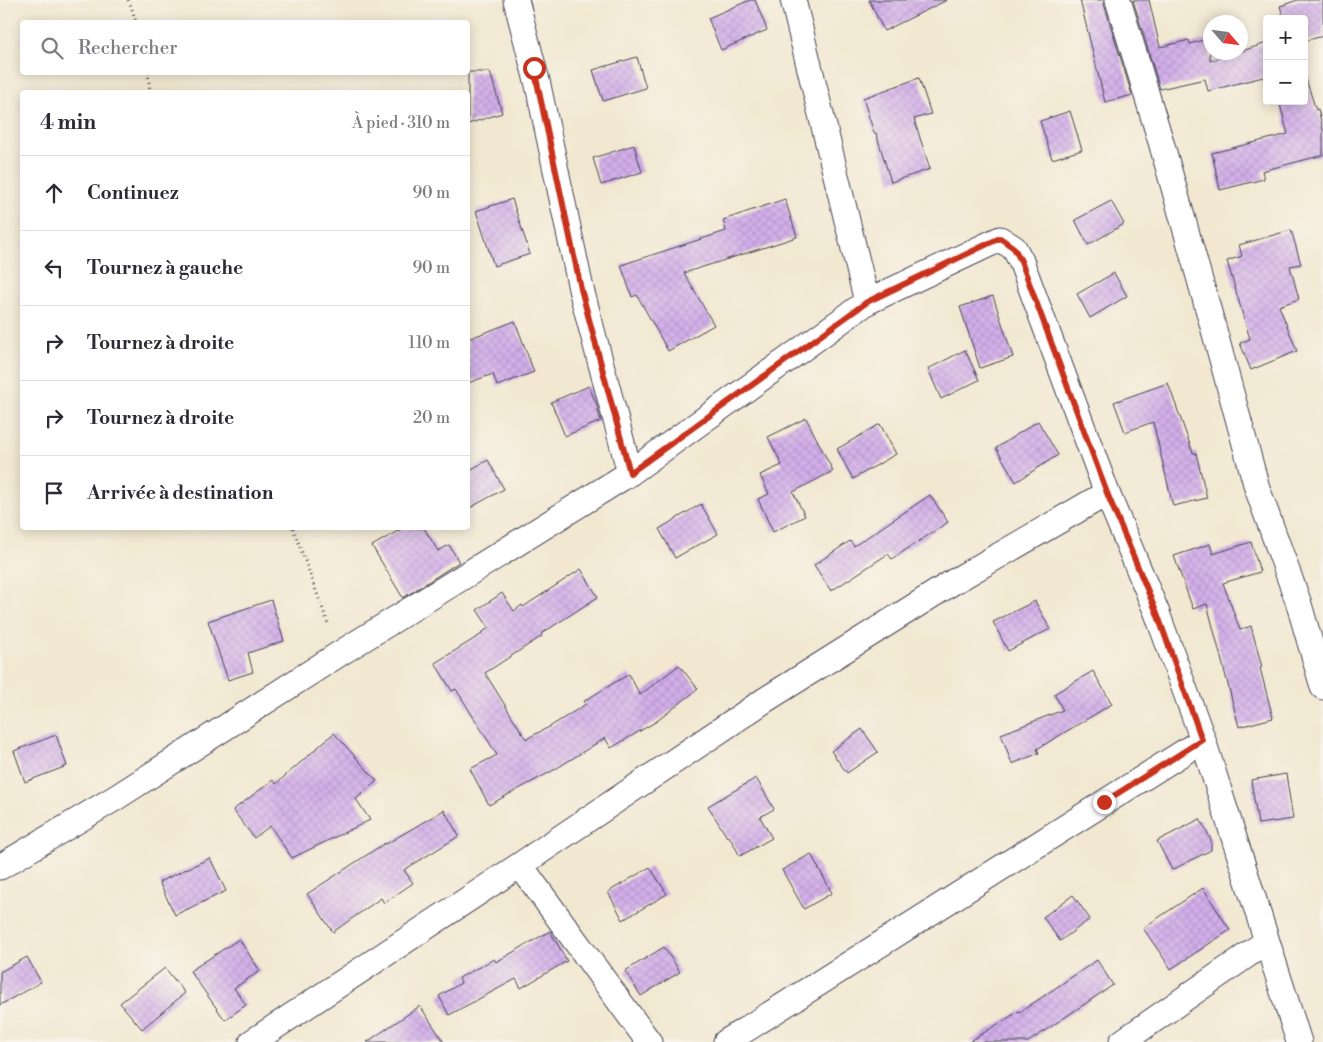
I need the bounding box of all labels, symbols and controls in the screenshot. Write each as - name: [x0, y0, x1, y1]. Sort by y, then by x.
- north arrow: [1203, 15, 1248, 60]
- map controls: [1263, 15, 1308, 105]
- button: +: [1263, 15, 1308, 60]
- search box: [20, 20, 470, 75]
- icon: search: [38, 34, 66, 62]
- text: Rechercher: [78, 36, 177, 60]
- route start: [523, 57, 546, 80]
- button: −: [1263, 60, 1308, 105]
- text: 4 min: [40, 110, 96, 136]
- text: À pied · 310 m: [352, 113, 450, 133]
- icon: ahead: [40, 179, 68, 207]
- text: Continuez: [87, 181, 179, 205]
- text: 90 m: [412, 183, 450, 203]
- icon: left: [40, 254, 68, 282]
- text: Tournez à gauche: [87, 256, 243, 280]
- text: 90 m: [412, 258, 450, 278]
- icon: right: [40, 329, 68, 357]
- text: Tournez à droite: [87, 331, 234, 355]
- text: 110 m: [408, 333, 450, 353]
- icon: right: [40, 404, 68, 432]
- text: Tournez à droite: [87, 406, 234, 430]
- text: 20 m: [413, 408, 450, 428]
- icon: arrive: [40, 479, 68, 507]
- text: Arrivée à destination: [87, 481, 273, 505]
- route end: [1093, 791, 1116, 814]

